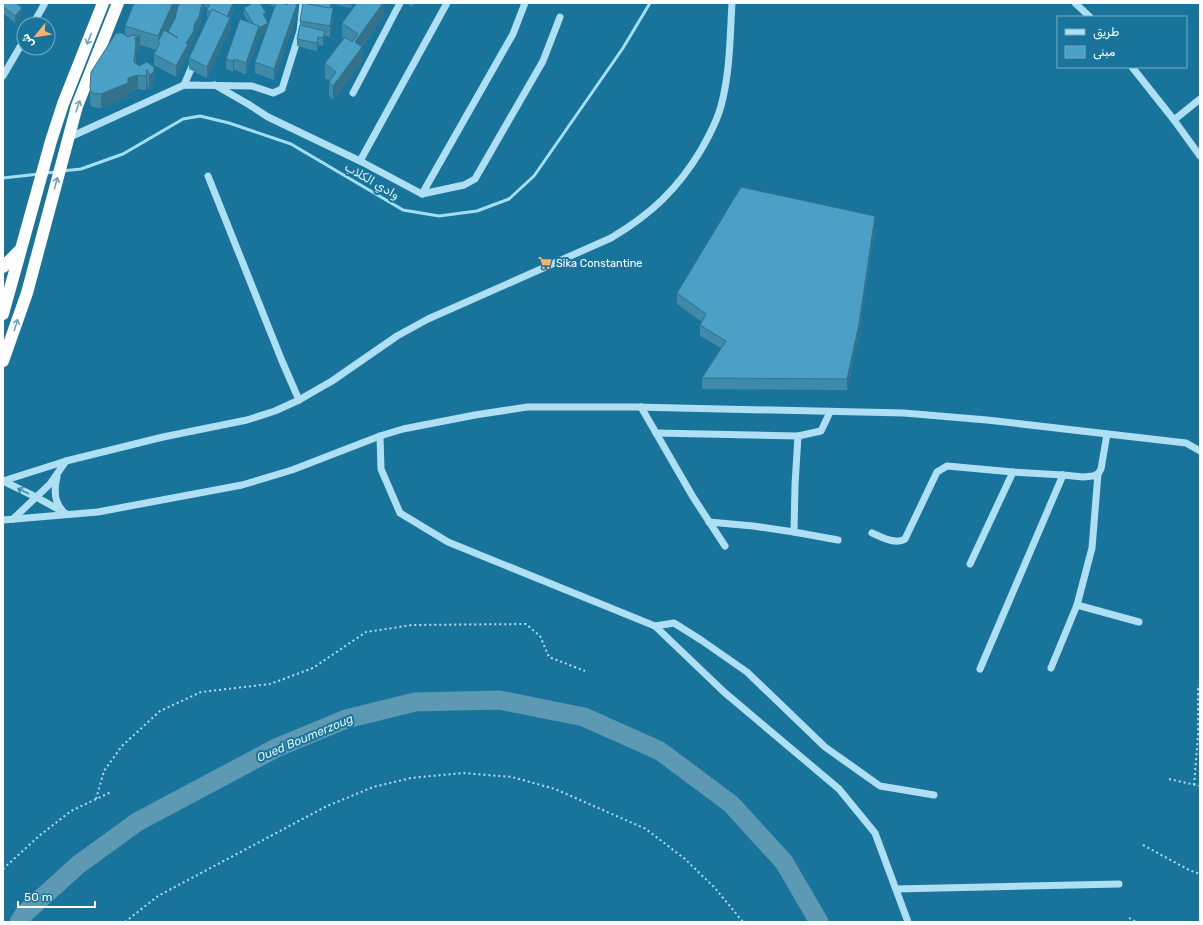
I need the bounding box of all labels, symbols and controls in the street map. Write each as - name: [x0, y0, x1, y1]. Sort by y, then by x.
- north arrow: [16, 16, 56, 56]
- legend: [1057, 16, 1187, 68]
- text: طريق: [1093, 25, 1119, 40]
- text: ش: [19, 31, 37, 50]
- one-way arrow: [85, 33, 92, 45]
- text: مبنى: [1093, 45, 1116, 60]
- one-way arrow: [75, 99, 82, 112]
- water label: وادي الكلاب: [342, 160, 402, 203]
- one-way arrow: [53, 177, 61, 190]
- supermarket icon: Sika Constantine: [537, 255, 553, 271]
- place label: Sika Constantine: [556, 257, 643, 270]
- one-way arrow: [13, 319, 21, 331]
- one-way arrow: [17, 487, 29, 494]
- water label: Oued Boumerzoug: [255, 711, 355, 765]
- scale bar: [18, 883, 95, 909]
- text: 50 m: [24, 890, 52, 904]

